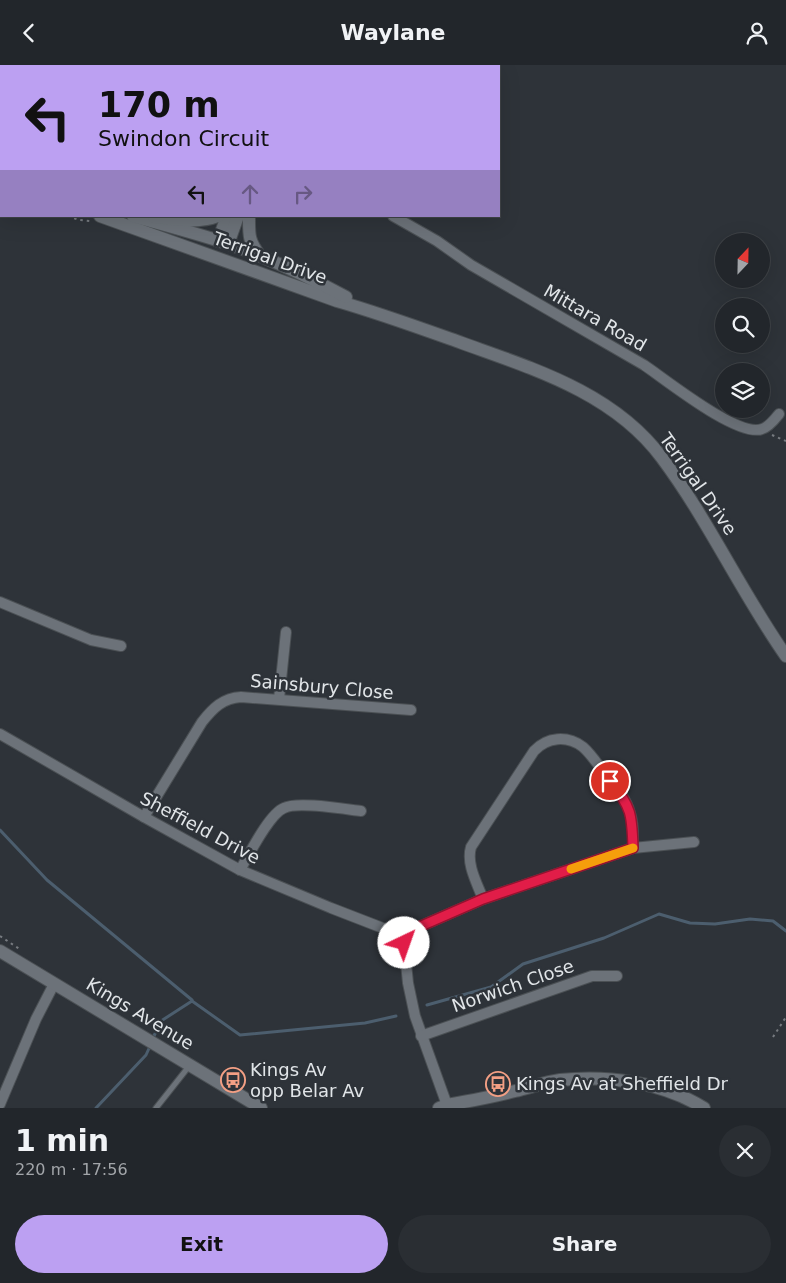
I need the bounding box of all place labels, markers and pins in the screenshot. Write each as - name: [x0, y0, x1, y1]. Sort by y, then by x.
- pin: [589, 760, 631, 802]
- place label: Kings Av opp Belar Av: [250, 1059, 364, 1101]
- bus stop icon: Kings Av opp Belar Av: [220, 1067, 246, 1093]
- bus stop icon: Kings Av at Sheffield Dr: [485, 1071, 511, 1097]
- place label: Kings Av at Sheffield Dr: [516, 1073, 729, 1094]

